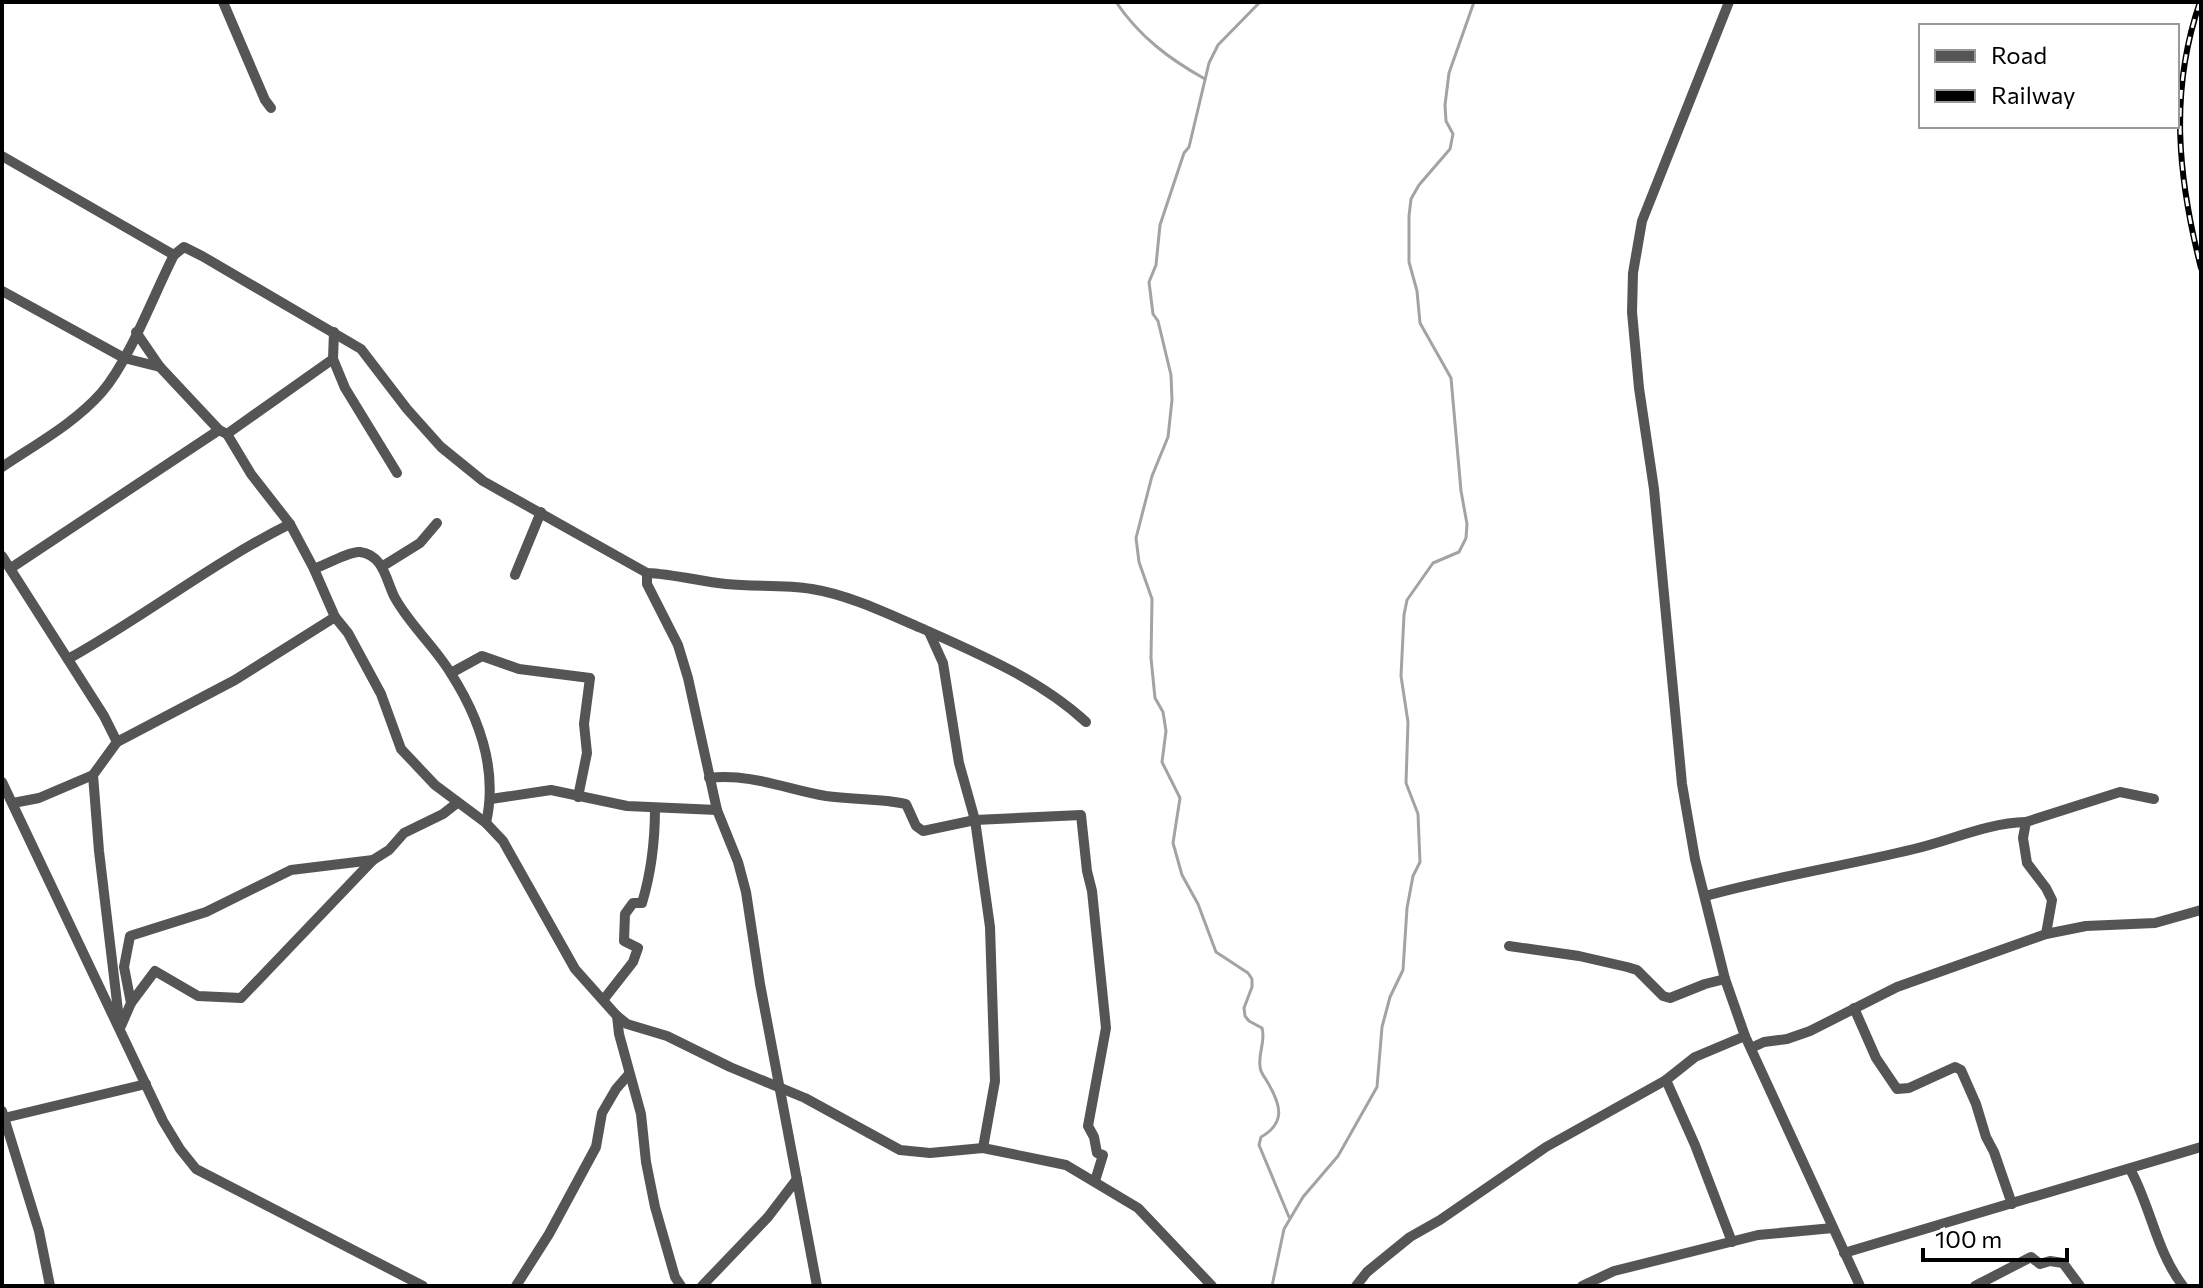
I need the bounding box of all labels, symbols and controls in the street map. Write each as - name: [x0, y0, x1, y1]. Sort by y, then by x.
- legend: [1919, 24, 2179, 128]
- text: Road: [1991, 40, 2047, 69]
- text: Railway: [1991, 80, 2076, 109]
- scale bar: [1923, 1212, 2067, 1262]
- text: 100 m: [1935, 1224, 2002, 1253]

